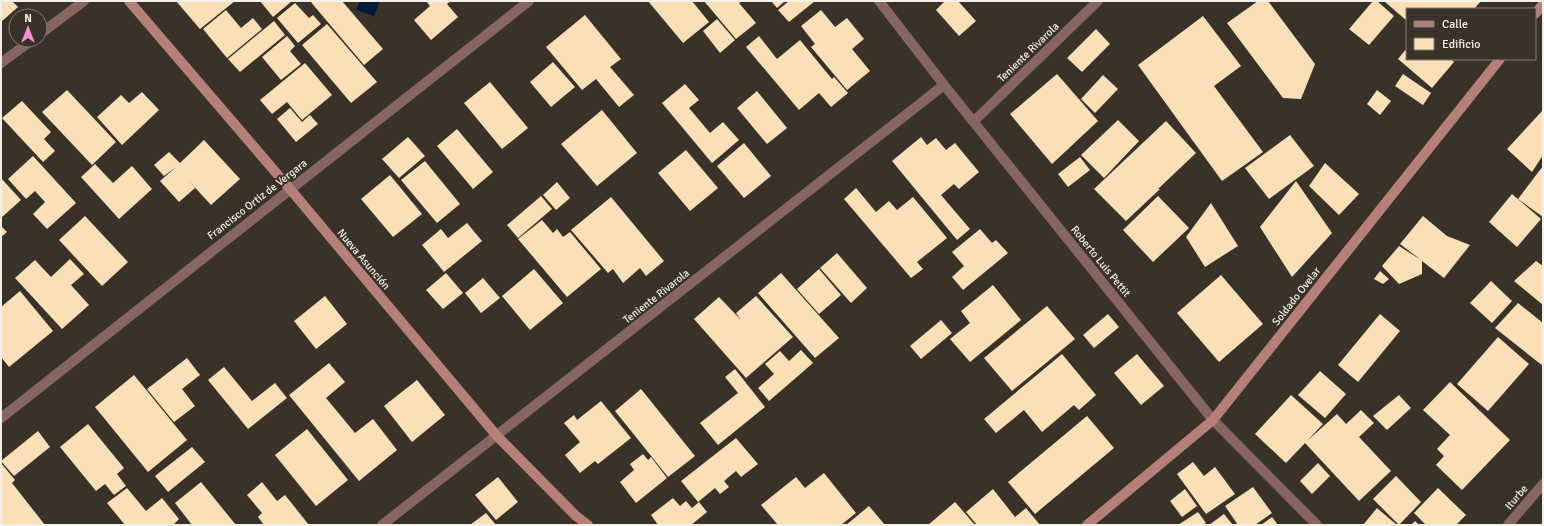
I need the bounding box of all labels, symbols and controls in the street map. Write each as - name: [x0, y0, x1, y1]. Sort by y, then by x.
- north arrow: [8, 8, 48, 48]
- legend: [1406, 8, 1536, 60]
- text: N: [24, 12, 32, 25]
- text: Calle: [1442, 17, 1468, 32]
- street label: Teniente Rivarola: [995, 19, 1062, 85]
- text: Edificio: [1442, 37, 1480, 52]
- street label: Francisco Ortiz de Vergara: [205, 156, 310, 242]
- street label: Roberto Luis Pettit: [1068, 223, 1133, 299]
- street label: Nueva Asunción: [334, 226, 393, 292]
- street label: Soldado Ovelar: [1269, 264, 1323, 328]
- street label: Teniente Rivarola: [621, 266, 692, 326]
- street label: Iturbe: [1502, 482, 1531, 512]

